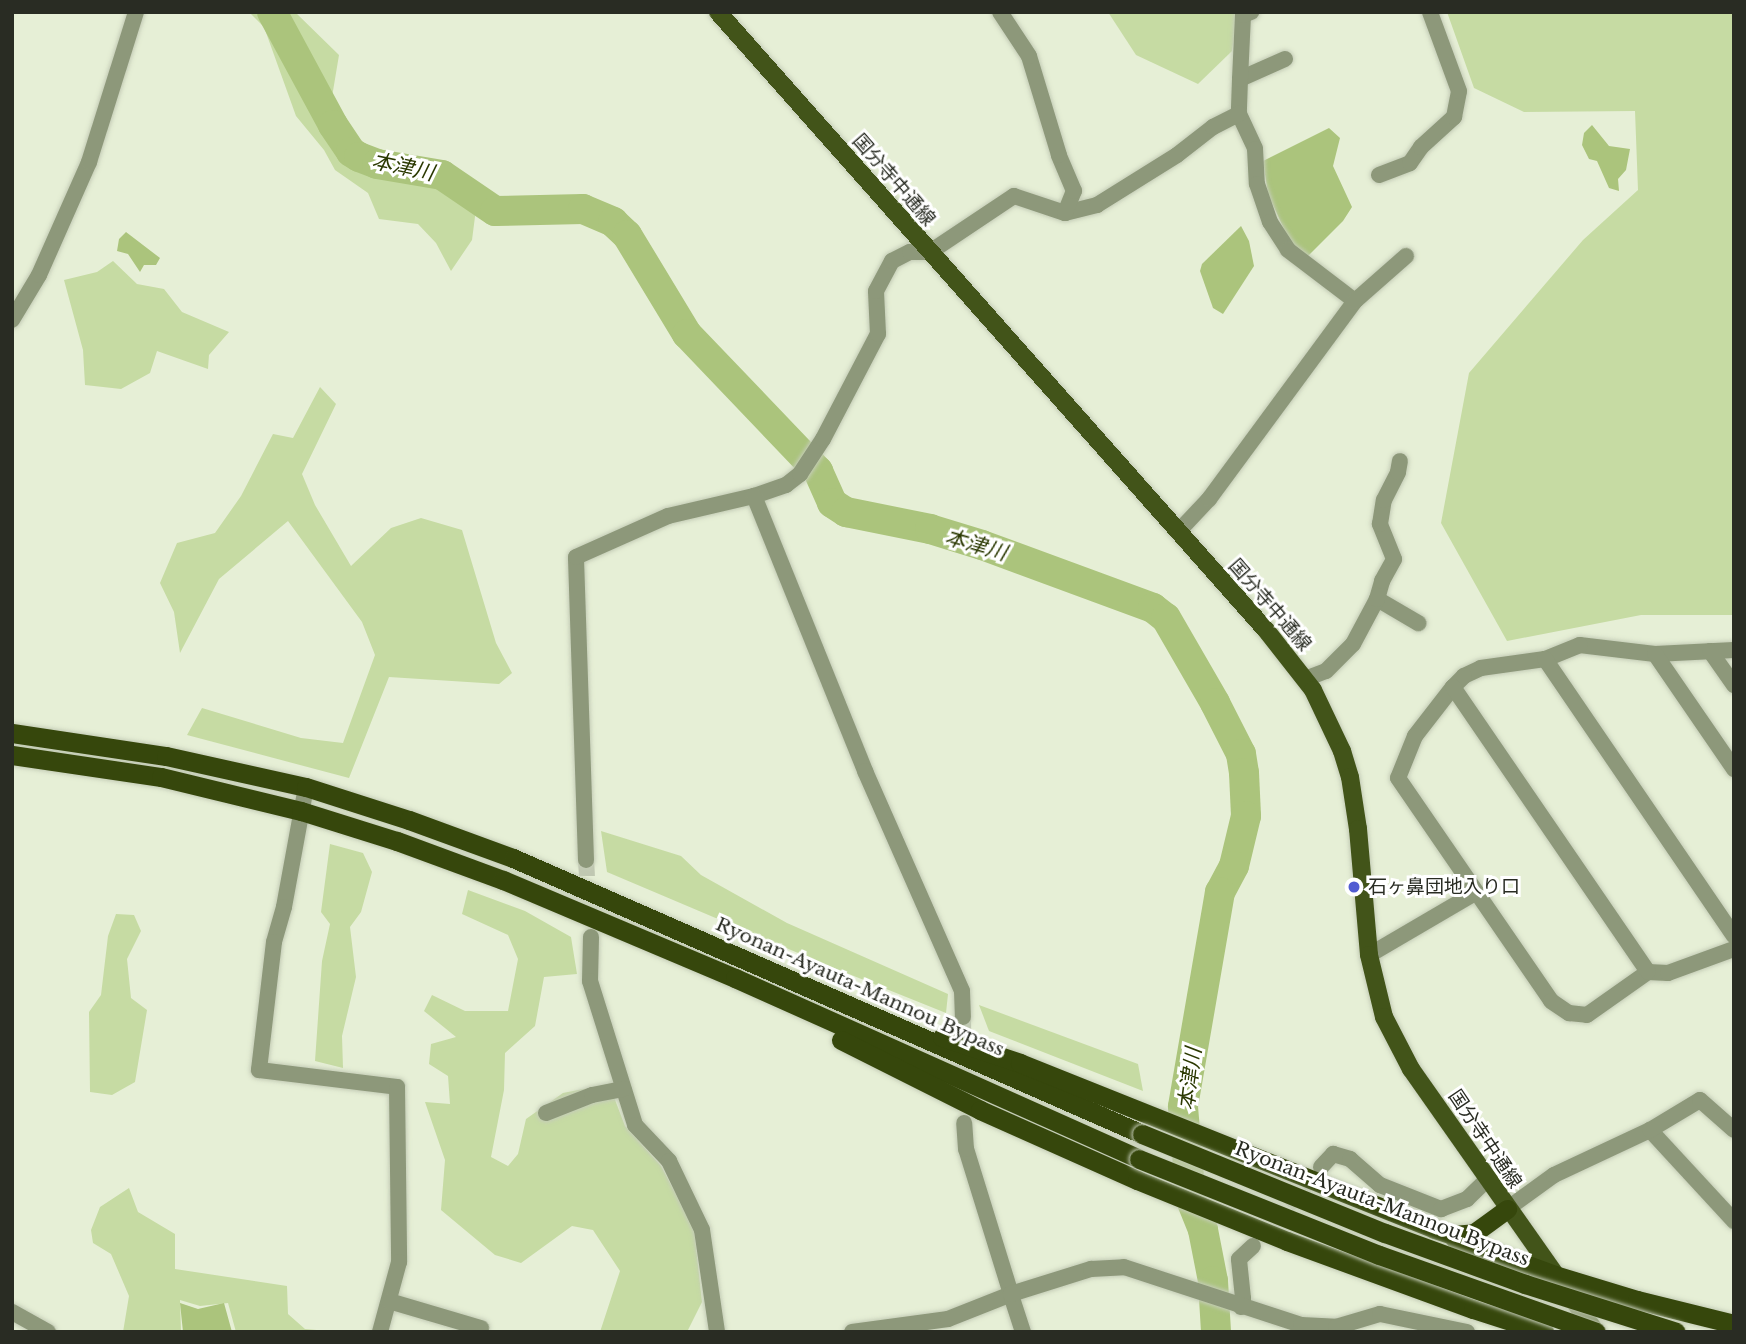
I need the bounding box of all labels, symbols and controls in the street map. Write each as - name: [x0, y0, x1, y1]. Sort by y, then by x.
- street label: 国分寺中通線: [848, 130, 940, 230]
- water label: 本津川: [370, 148, 436, 186]
- water label: 本津川: [942, 524, 1010, 566]
- street label: 国分寺中通線: [1224, 555, 1316, 655]
- place label: 石ヶ鼻団地入り口: [1368, 876, 1520, 898]
- marker: 石ヶ鼻団地入り口: [1346, 879, 1362, 895]
- street label: Ryonan-Ayauta-Mannou Bypass: [712, 913, 1008, 1061]
- water label: 本津川: [1174, 1046, 1206, 1112]
- street label: 国分寺中通線: [1444, 1085, 1526, 1193]
- street label: Ryonan-Ayauta-Mannou Bypass: [1231, 1137, 1533, 1271]

